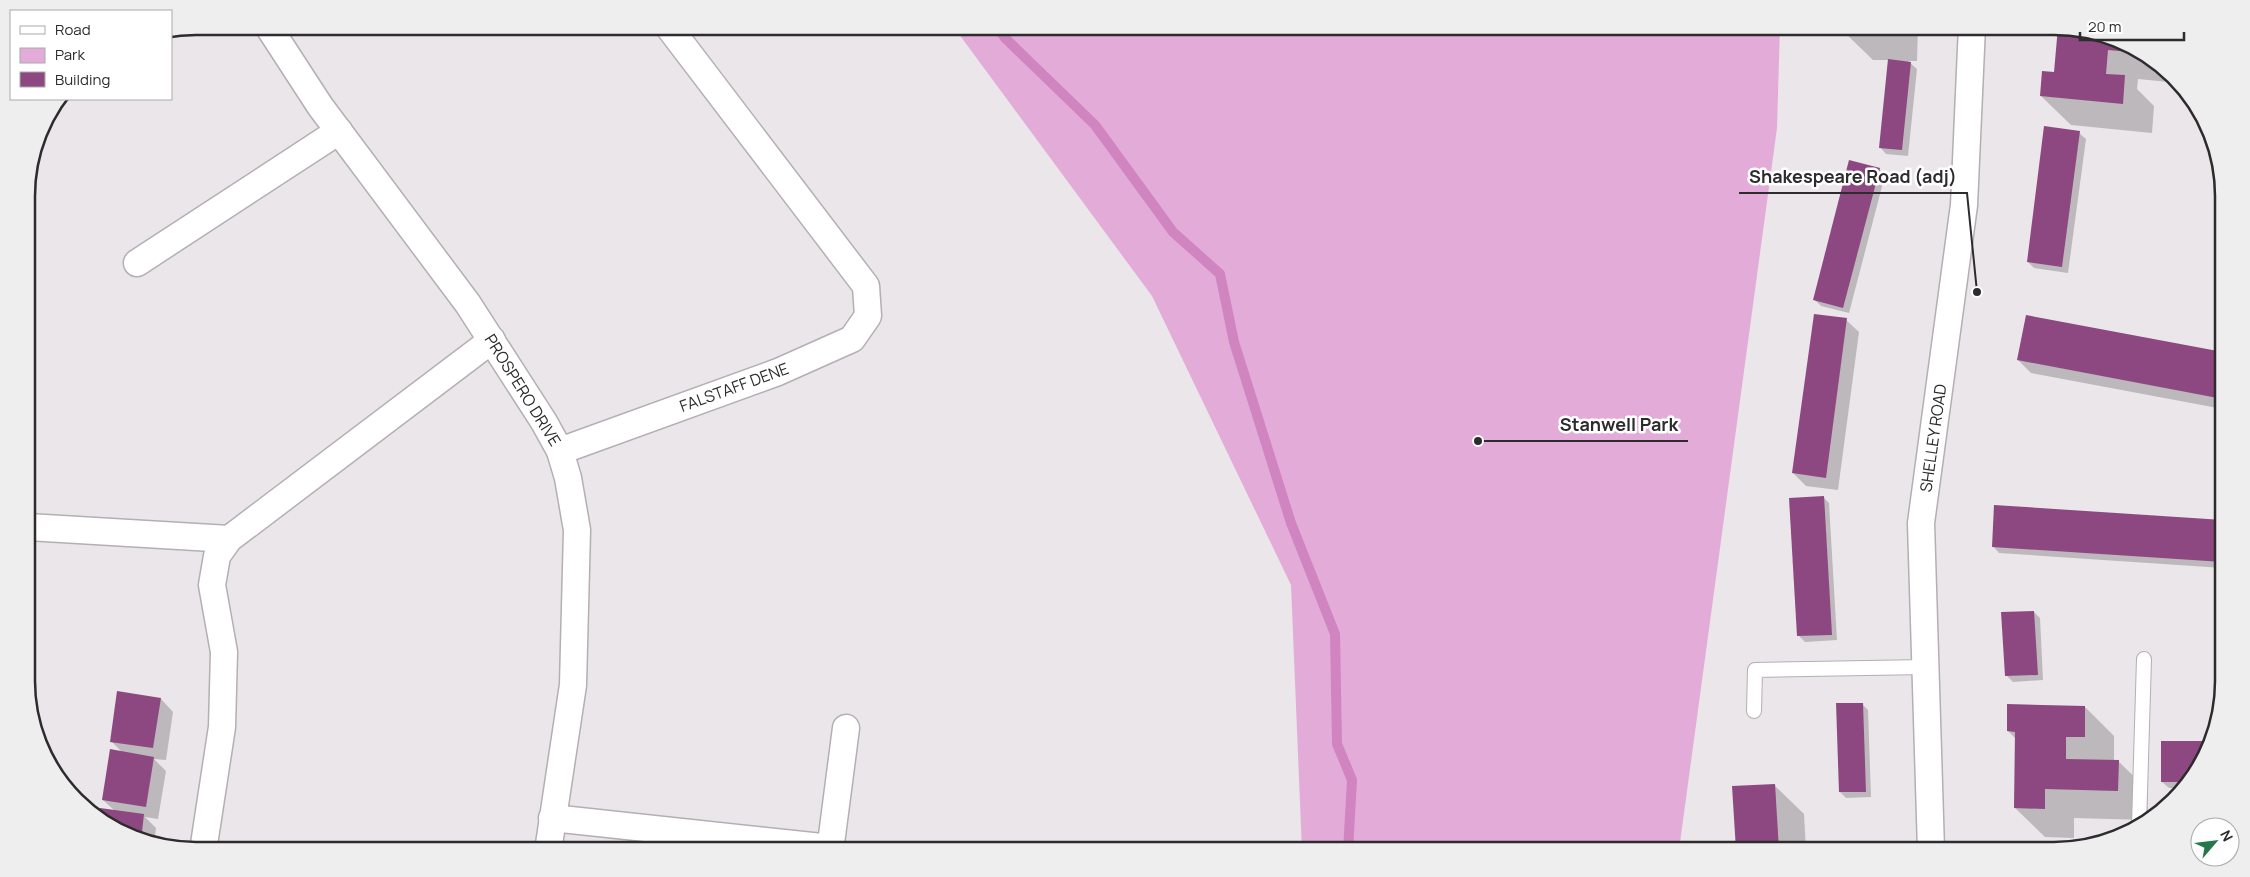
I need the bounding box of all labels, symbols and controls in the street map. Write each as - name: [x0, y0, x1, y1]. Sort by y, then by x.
- legend: [10, 10, 172, 100]
- scale bar: [2080, 10, 2184, 42]
- text: 20 m: [2088, 16, 2121, 37]
- text: Road: [55, 19, 91, 40]
- text: Park: [55, 44, 85, 65]
- text: Building: [55, 69, 110, 90]
- callout: Shakespeare Road (adj): [1739, 160, 1967, 193]
- text: Shakespeare Road (adj): [1749, 164, 1957, 188]
- street label: PROSPERO DRIVE: [480, 330, 566, 450]
- street label: FALSTAFF DENE: [676, 357, 792, 417]
- street label: SHELLEY ROAD: [1915, 382, 1952, 494]
- callout: Stanwell Park: [1550, 408, 1688, 441]
- text: Stanwell Park: [1560, 412, 1679, 436]
- north arrow: [2190, 817, 2240, 867]
- text: N: [2216, 827, 2238, 845]

